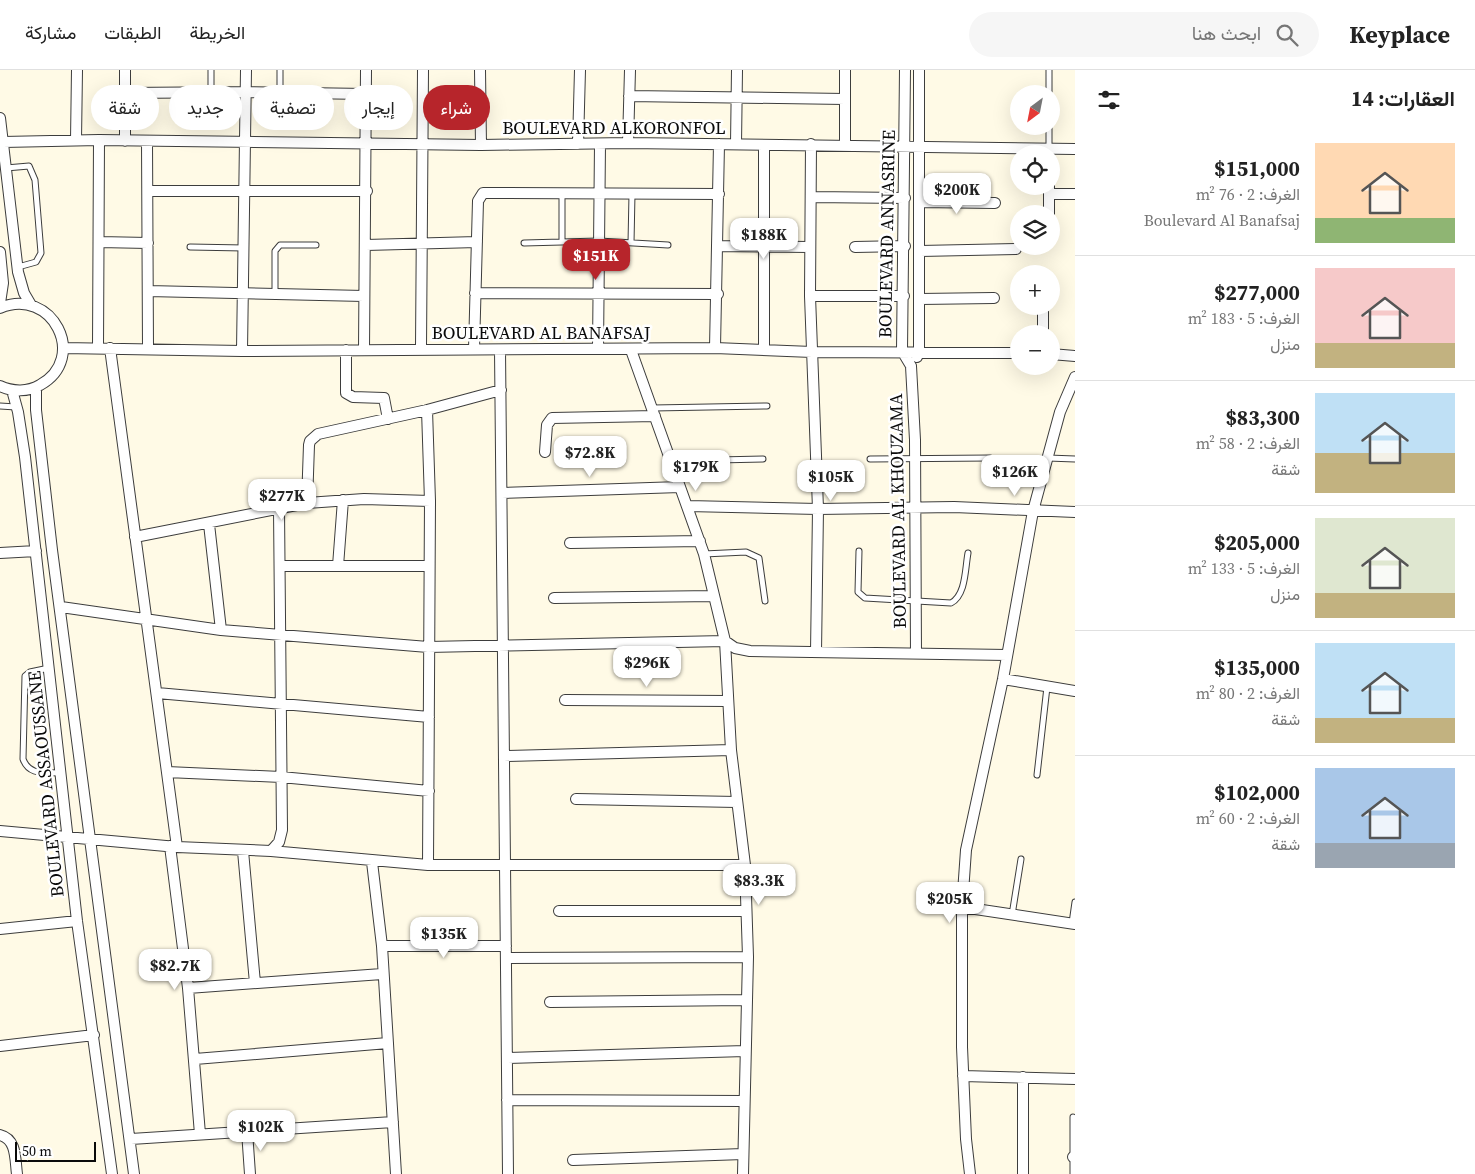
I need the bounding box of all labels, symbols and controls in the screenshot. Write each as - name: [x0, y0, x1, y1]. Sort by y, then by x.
- search box: [969, 12, 1319, 57]
- text: Keyplace: [1349, 18, 1450, 51]
- text: مشاركة: [25, 20, 76, 45]
- text: الطبقات: [104, 20, 161, 45]
- text: الخريطة: [189, 20, 245, 45]
- text: ابحث هنا: [1192, 20, 1261, 46]
- icon: search: [1273, 21, 1301, 49]
- text: العقارات: 14: [1351, 84, 1455, 113]
- chip: شقة: [91, 85, 159, 130]
- chip: جديد: [169, 85, 242, 130]
- chip: تصفية: [252, 85, 334, 130]
- chip: إيجار: [344, 85, 413, 130]
- chip: شراء: [423, 85, 490, 130]
- north arrow: [1010, 85, 1060, 135]
- map controls: [1010, 85, 1060, 375]
- icon: filters: [1095, 86, 1123, 114]
- street label: BOULEVARD ALKORONFOL: [502, 115, 726, 140]
- street label: BOULEVARD ANNASRINE: [872, 129, 901, 338]
- button: locate: [1010, 145, 1060, 195]
- text: $151,000: [1214, 154, 1300, 183]
- icon: home: [1355, 163, 1415, 223]
- pin: $200K: [922, 172, 992, 215]
- text: $200K: [934, 178, 980, 200]
- text: الغرف: 2 · 76 m²: [1196, 183, 1300, 205]
- button: layers: [1010, 205, 1060, 255]
- text: Boulevard Al Banafsaj: [1144, 209, 1300, 231]
- pin: $188K: [729, 218, 799, 260]
- text: $188K: [741, 223, 787, 245]
- pin: $151K: [561, 238, 631, 281]
- text: $151K: [573, 244, 619, 266]
- button: +: [1010, 265, 1060, 315]
- text: $277,000: [1214, 278, 1300, 307]
- icon: home: [1355, 288, 1415, 348]
- text: الغرف: 5 · 183 m²: [1188, 307, 1300, 329]
- street label: BOULEVARD AL BANAFSAJ: [432, 320, 651, 345]
- button: −: [1010, 325, 1060, 375]
- text: منزل: [1270, 333, 1300, 355]
- street label: BOULEVARD AL KHOUZAMA: [883, 393, 912, 629]
- text: $83,300: [1225, 403, 1300, 432]
- icon: home: [1355, 413, 1415, 473]
- text: الغرف: 2 · 58 m²: [1196, 432, 1300, 454]
- pin: $72.8K: [549, 436, 631, 478]
- text: $72.8K: [565, 441, 615, 463]
- pin: $179K: [661, 450, 731, 492]
- pin: $126K: [980, 454, 1050, 497]
- text: $179K: [673, 455, 719, 477]
- text: شقة: [1271, 458, 1300, 480]
- pin: $105K: [796, 460, 866, 502]
- text: $126K: [992, 460, 1038, 482]
- text: $105K: [808, 465, 854, 487]
- pin: $277K: [247, 478, 317, 521]
- text: $277K: [259, 484, 305, 506]
- text: $205,000: [1214, 528, 1300, 557]
- icon: home: [1355, 538, 1415, 598]
- text: الغرف: 5 · 133 m²: [1188, 557, 1300, 579]
- text: منزل: [1270, 583, 1300, 605]
- pin: $296K: [612, 646, 682, 688]
- text: $296K: [624, 651, 670, 673]
- text: $135,000: [1214, 653, 1300, 682]
- icon: home: [1355, 663, 1415, 723]
- street label: BOULEVARD ASSAOUSSANE: [21, 670, 70, 898]
- text: الغرف: 2 · 80 m²: [1196, 682, 1300, 704]
- text: شقة: [1271, 708, 1300, 730]
- text: $102,000: [1214, 778, 1300, 807]
- icon: home: [1355, 788, 1415, 848]
- text: الغرف: 2 · 60 m²: [1196, 807, 1300, 829]
- text: شقة: [1271, 833, 1300, 855]
- pin: $83.3K: [718, 864, 800, 906]
- text: $83.3K: [734, 869, 784, 891]
- pin: $205K: [915, 882, 985, 924]
- text: $205K: [927, 887, 973, 909]
- pin: $135K: [409, 916, 479, 959]
- text: $135K: [421, 922, 467, 944]
- pin: $82.7K: [134, 948, 216, 991]
- text: $82.7K: [150, 954, 200, 976]
- pin: $102K: [226, 1110, 296, 1152]
- text: $102K: [238, 1115, 284, 1137]
- scale bar: [15, 1139, 96, 1162]
- text: 50 m: [22, 1141, 52, 1161]

